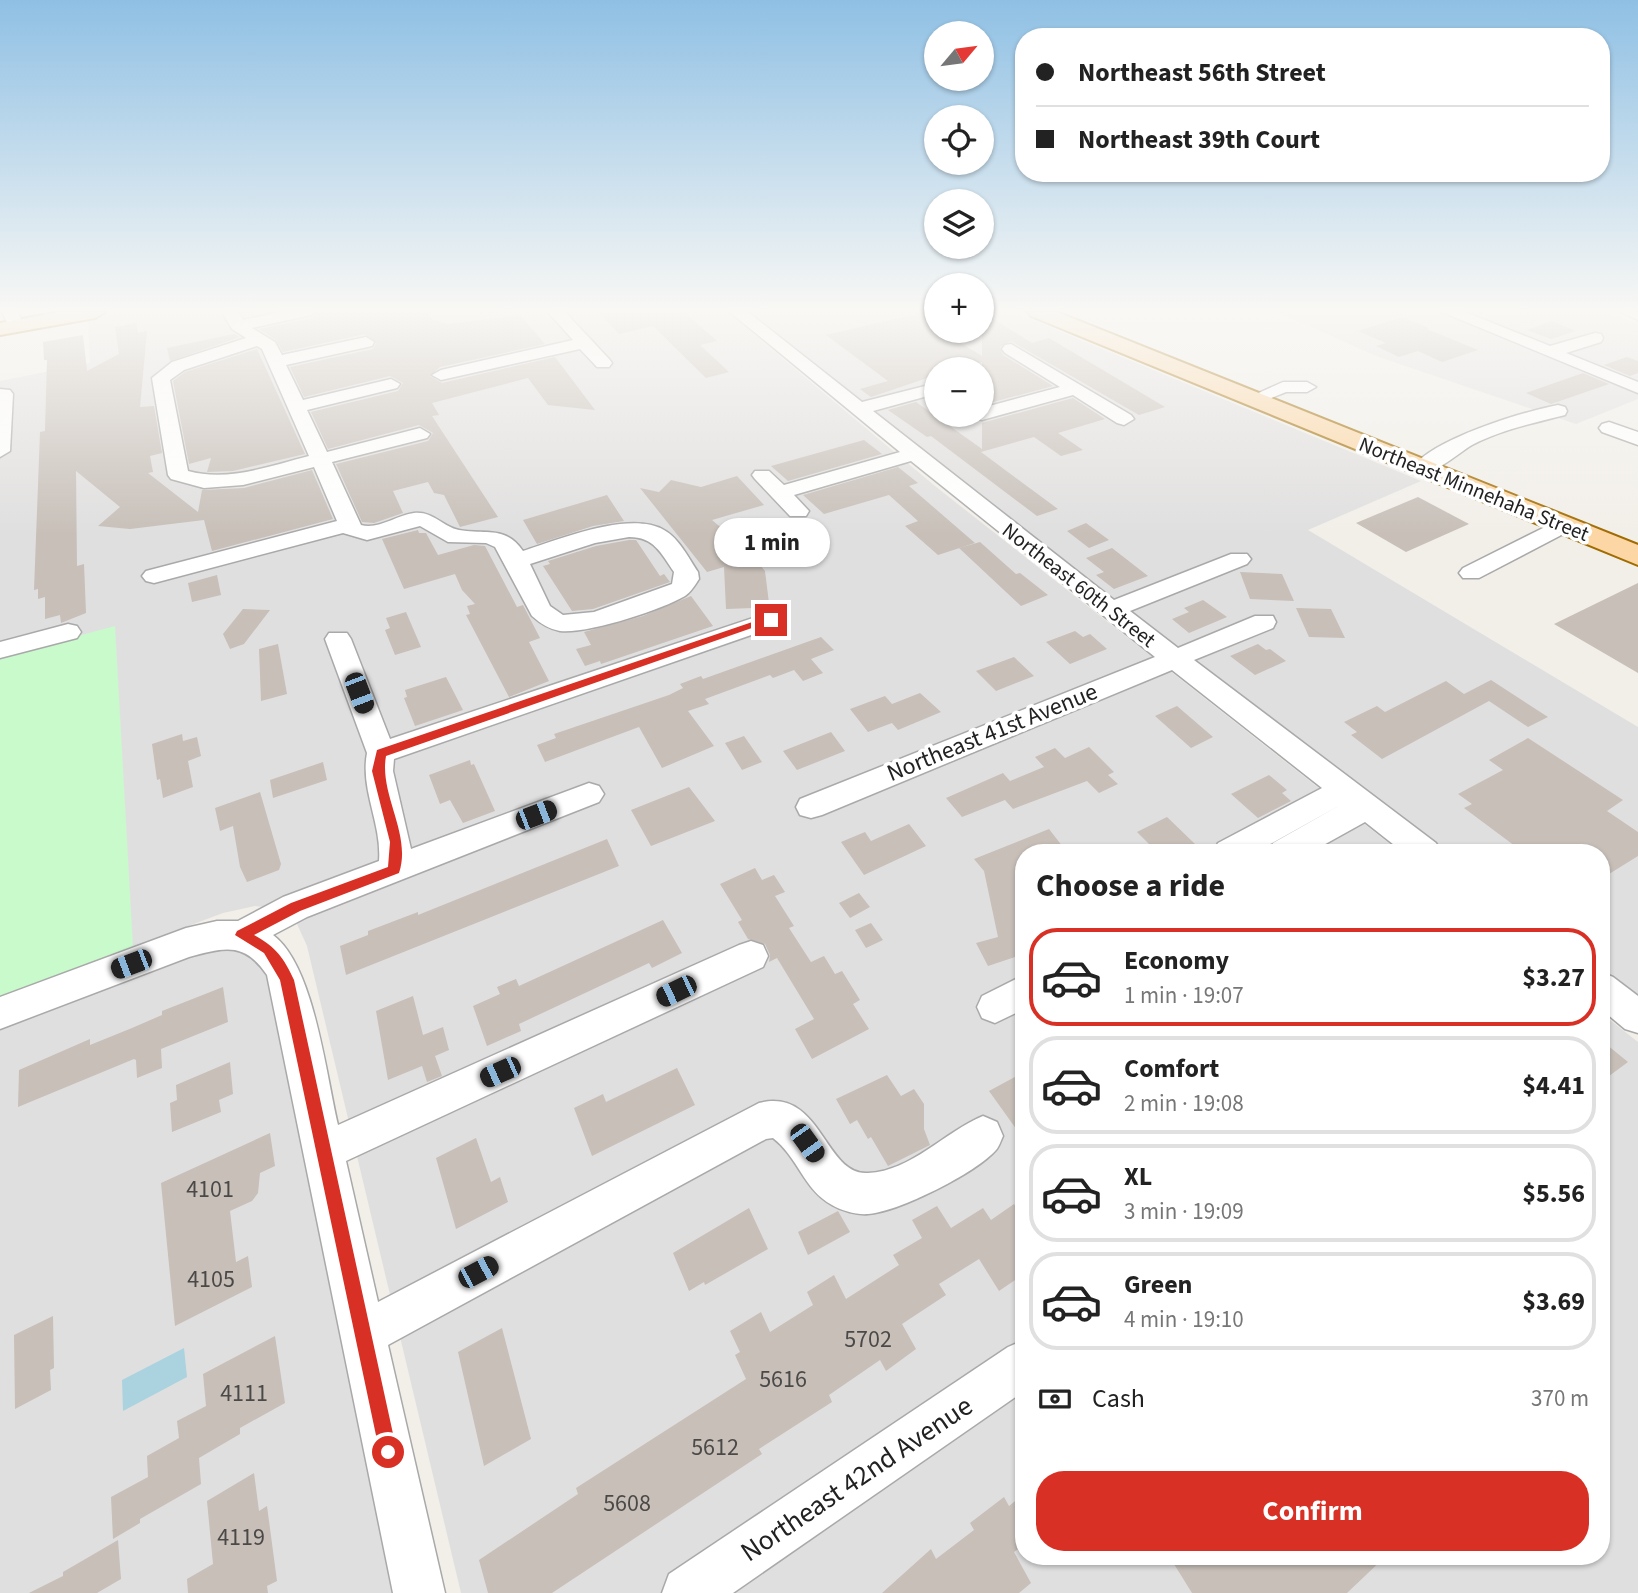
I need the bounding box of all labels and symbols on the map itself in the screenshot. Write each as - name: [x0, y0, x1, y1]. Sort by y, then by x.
- north arrow: [924, 21, 994, 91]
- street label: Northeast Minnehaha Street: [1354, 429, 1594, 549]
- street label: Northeast 60th Street: [996, 516, 1162, 654]
- callout: 1 min: [713, 518, 829, 568]
- route end: [755, 604, 787, 636]
- car: [342, 670, 377, 716]
- street label: Northeast 41st Avenue: [882, 674, 1103, 791]
- car: [513, 798, 560, 832]
- car: [108, 947, 155, 981]
- car: [653, 972, 700, 1010]
- car: [477, 1054, 524, 1090]
- car: [787, 1120, 828, 1166]
- house number: 4101: [186, 1172, 234, 1207]
- car: [455, 1253, 502, 1291]
- house number: 4105: [187, 1262, 235, 1297]
- house number: 5702: [844, 1322, 892, 1357]
- house number: 5616: [759, 1362, 807, 1397]
- house number: 4111: [220, 1376, 268, 1411]
- street label: Northeast 42nd Avenue: [733, 1386, 981, 1571]
- house number: 5612: [691, 1430, 739, 1465]
- route start: [372, 1436, 404, 1468]
- house number: 5608: [603, 1486, 651, 1521]
- house number: 4119: [217, 1520, 265, 1555]

